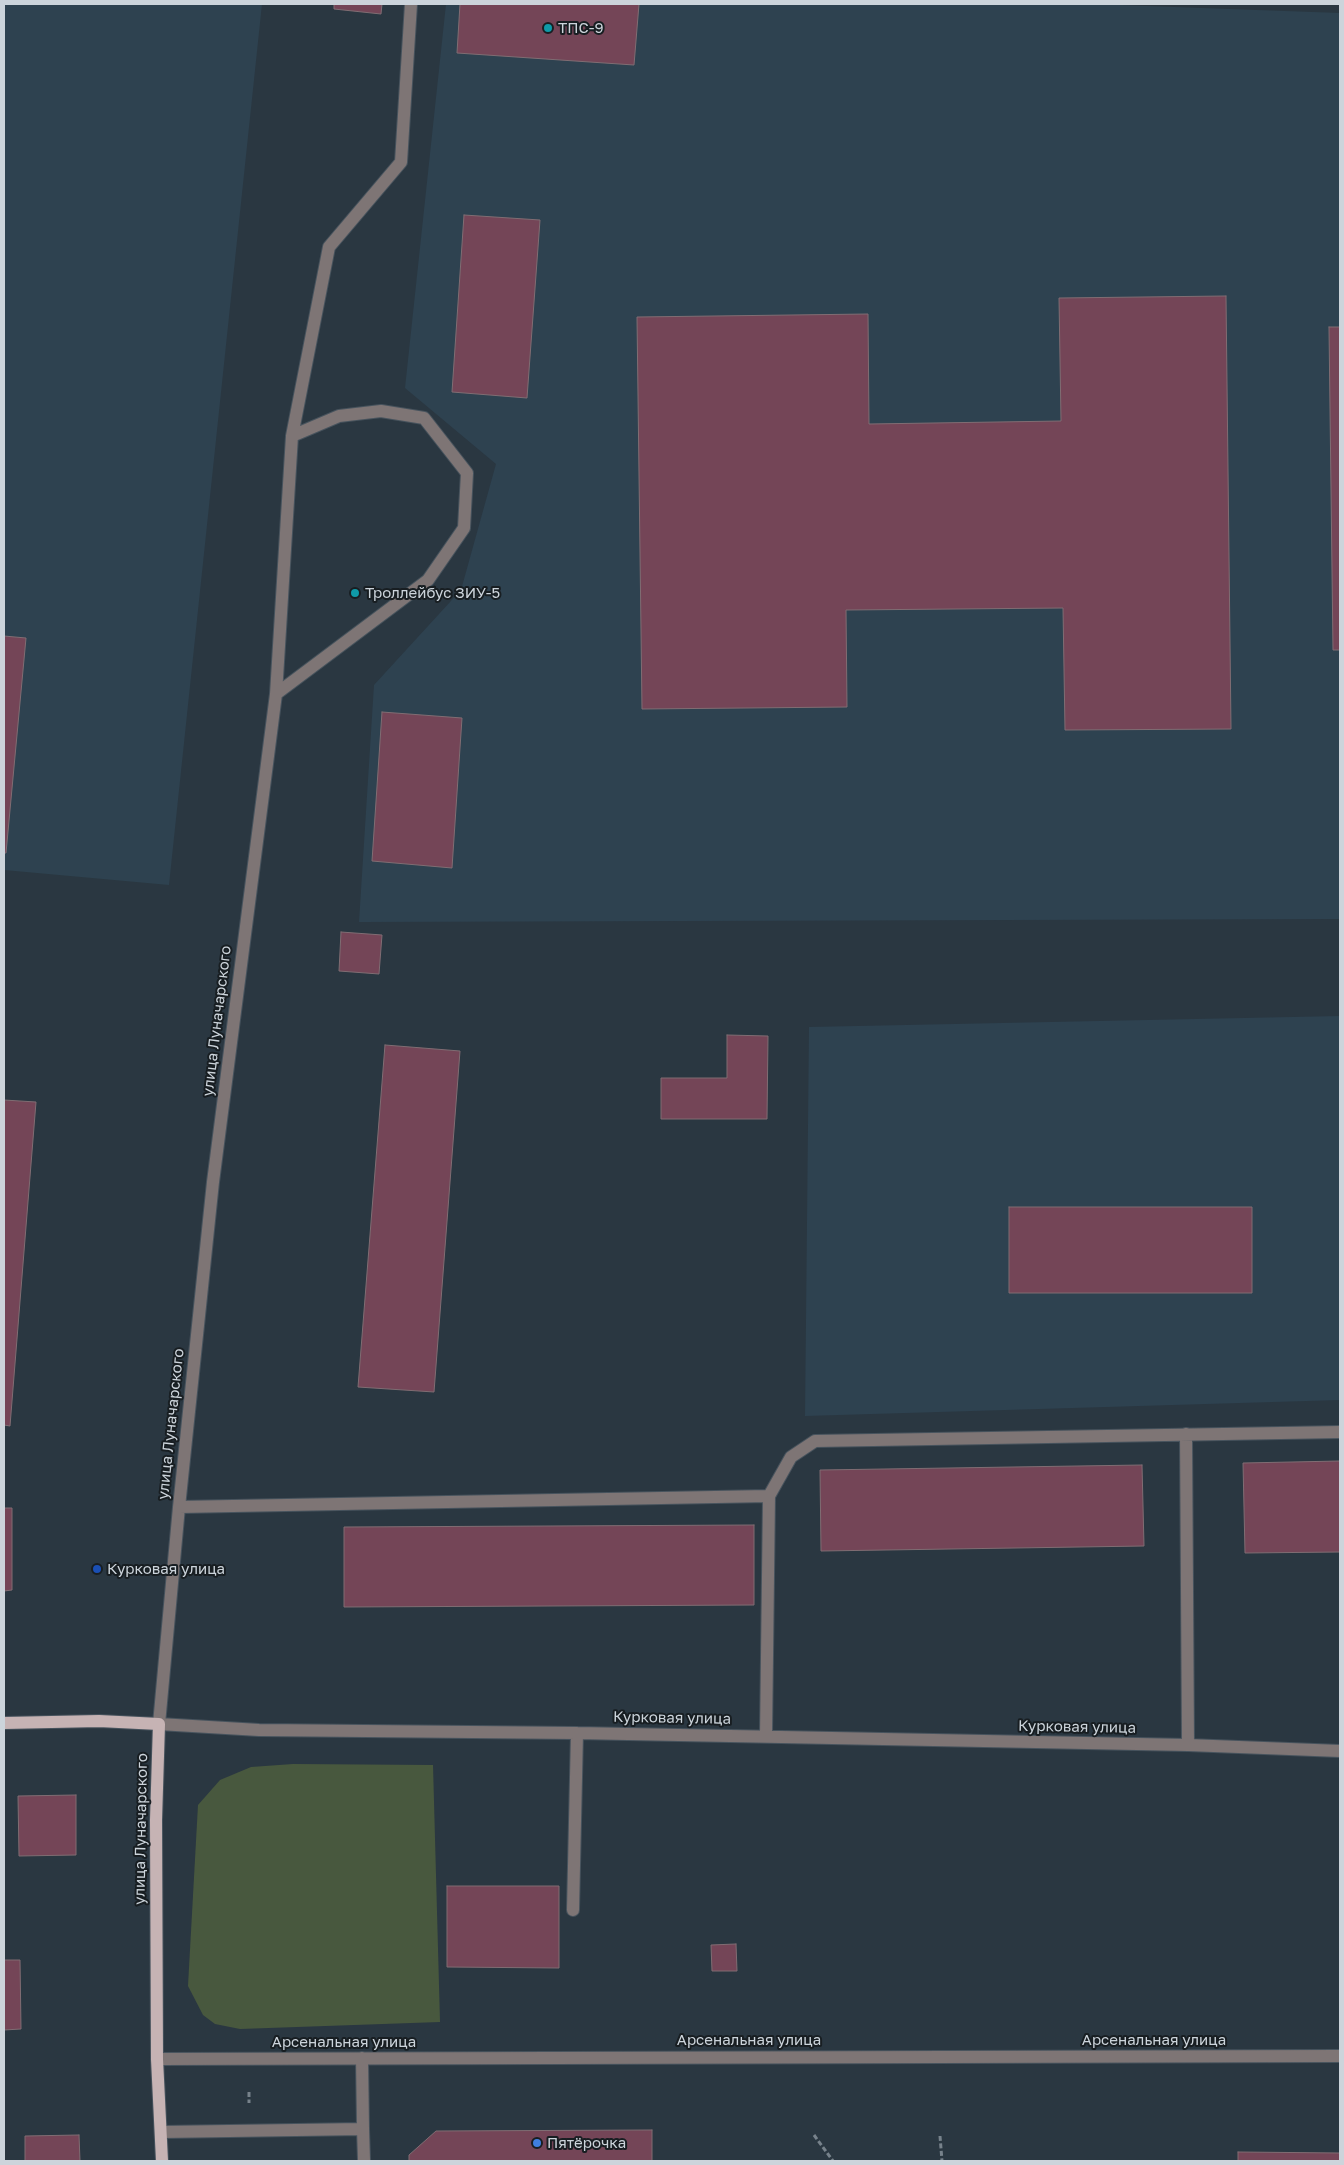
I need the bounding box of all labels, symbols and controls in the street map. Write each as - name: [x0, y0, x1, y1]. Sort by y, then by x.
- place label: ТПС-9: [558, 19, 604, 37]
- marker: ТПС-9: [542, 22, 554, 34]
- place label: Троллейбус ЗИУ-5: [365, 584, 500, 602]
- marker: Троллейбус ЗИУ-5: [349, 587, 361, 599]
- street label: улица Луначарского: [199, 945, 235, 1097]
- street label: улица Луначарского: [154, 1348, 188, 1500]
- place label: Курковая улица: [107, 1560, 225, 1578]
- marker: Курковая улица: [91, 1563, 103, 1575]
- street label: Курковая улица: [613, 1708, 731, 1728]
- street label: Курковая улица: [1018, 1717, 1136, 1737]
- street label: улица Луначарского: [131, 1753, 151, 1905]
- street label: Арсенальная улица: [677, 2031, 821, 2049]
- street label: Арсенальная улица: [1082, 2031, 1226, 2049]
- street label: Арсенальная улица: [272, 2033, 416, 2051]
- place label: Пятёрочка: [547, 2134, 626, 2152]
- marker: Пятёрочка: [531, 2137, 543, 2149]

